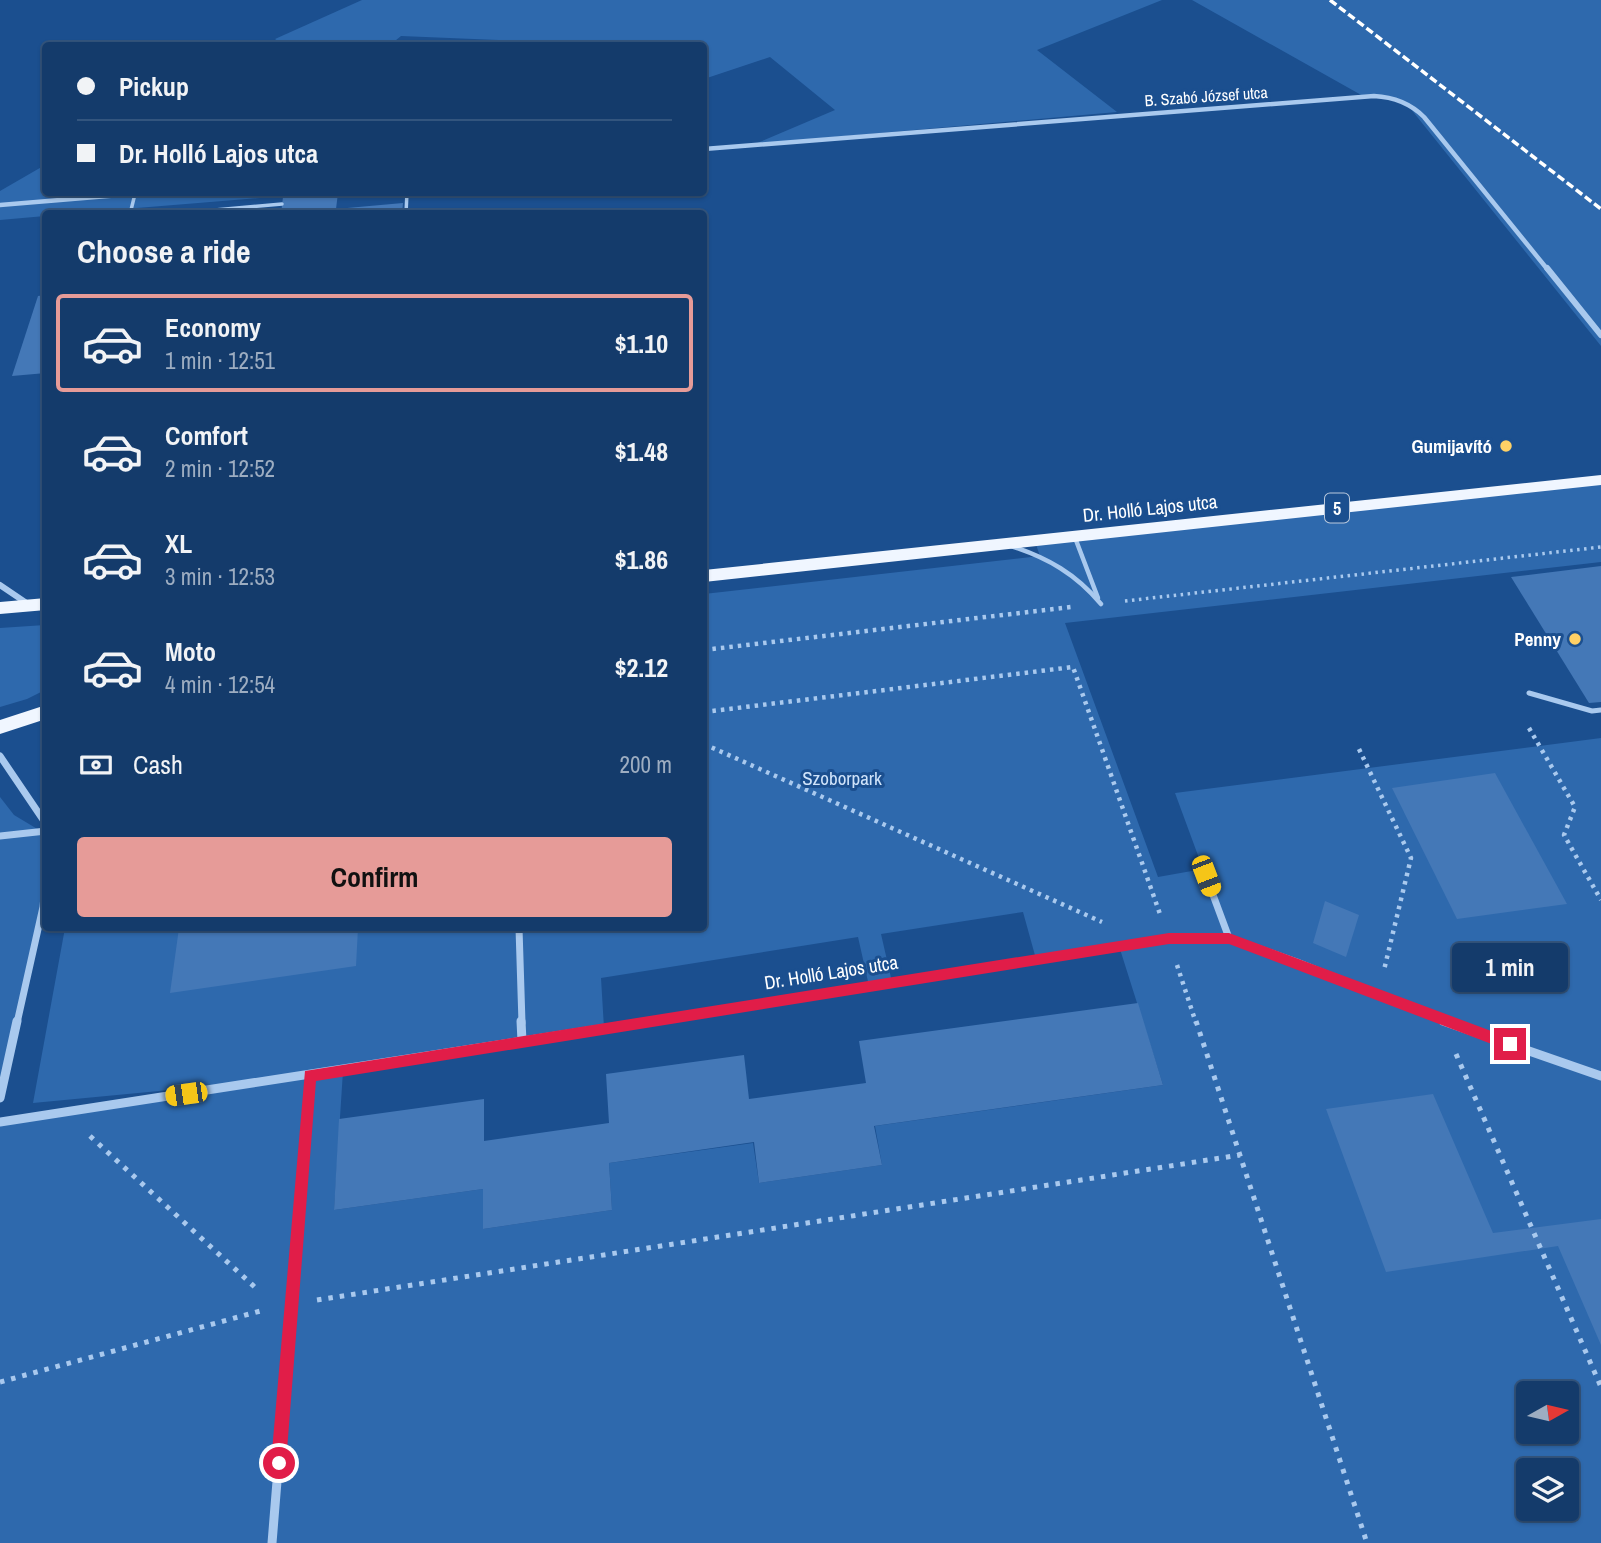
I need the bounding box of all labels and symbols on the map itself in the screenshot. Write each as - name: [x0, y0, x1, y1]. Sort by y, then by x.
- street label: B. Szabó József utca: [1144, 81, 1269, 111]
- place label: Gumijavító: [1411, 433, 1492, 459]
- marker: Gumijavító: [1498, 438, 1514, 454]
- street label: Dr. Holló Lajos utca: [1081, 488, 1219, 528]
- road number: 5: [1325, 494, 1349, 522]
- place label: Penny: [1514, 626, 1561, 652]
- marker: Penny: [1567, 631, 1583, 647]
- park label: Szoborpark: [802, 765, 882, 791]
- car: [1189, 853, 1224, 899]
- callout: 1 min: [1452, 942, 1568, 992]
- street label: Dr. Holló Lajos utca: [762, 949, 900, 995]
- route end: [1494, 1028, 1526, 1060]
- car: [164, 1081, 209, 1107]
- north arrow: [1516, 1381, 1578, 1444]
- route start: [263, 1447, 295, 1479]

